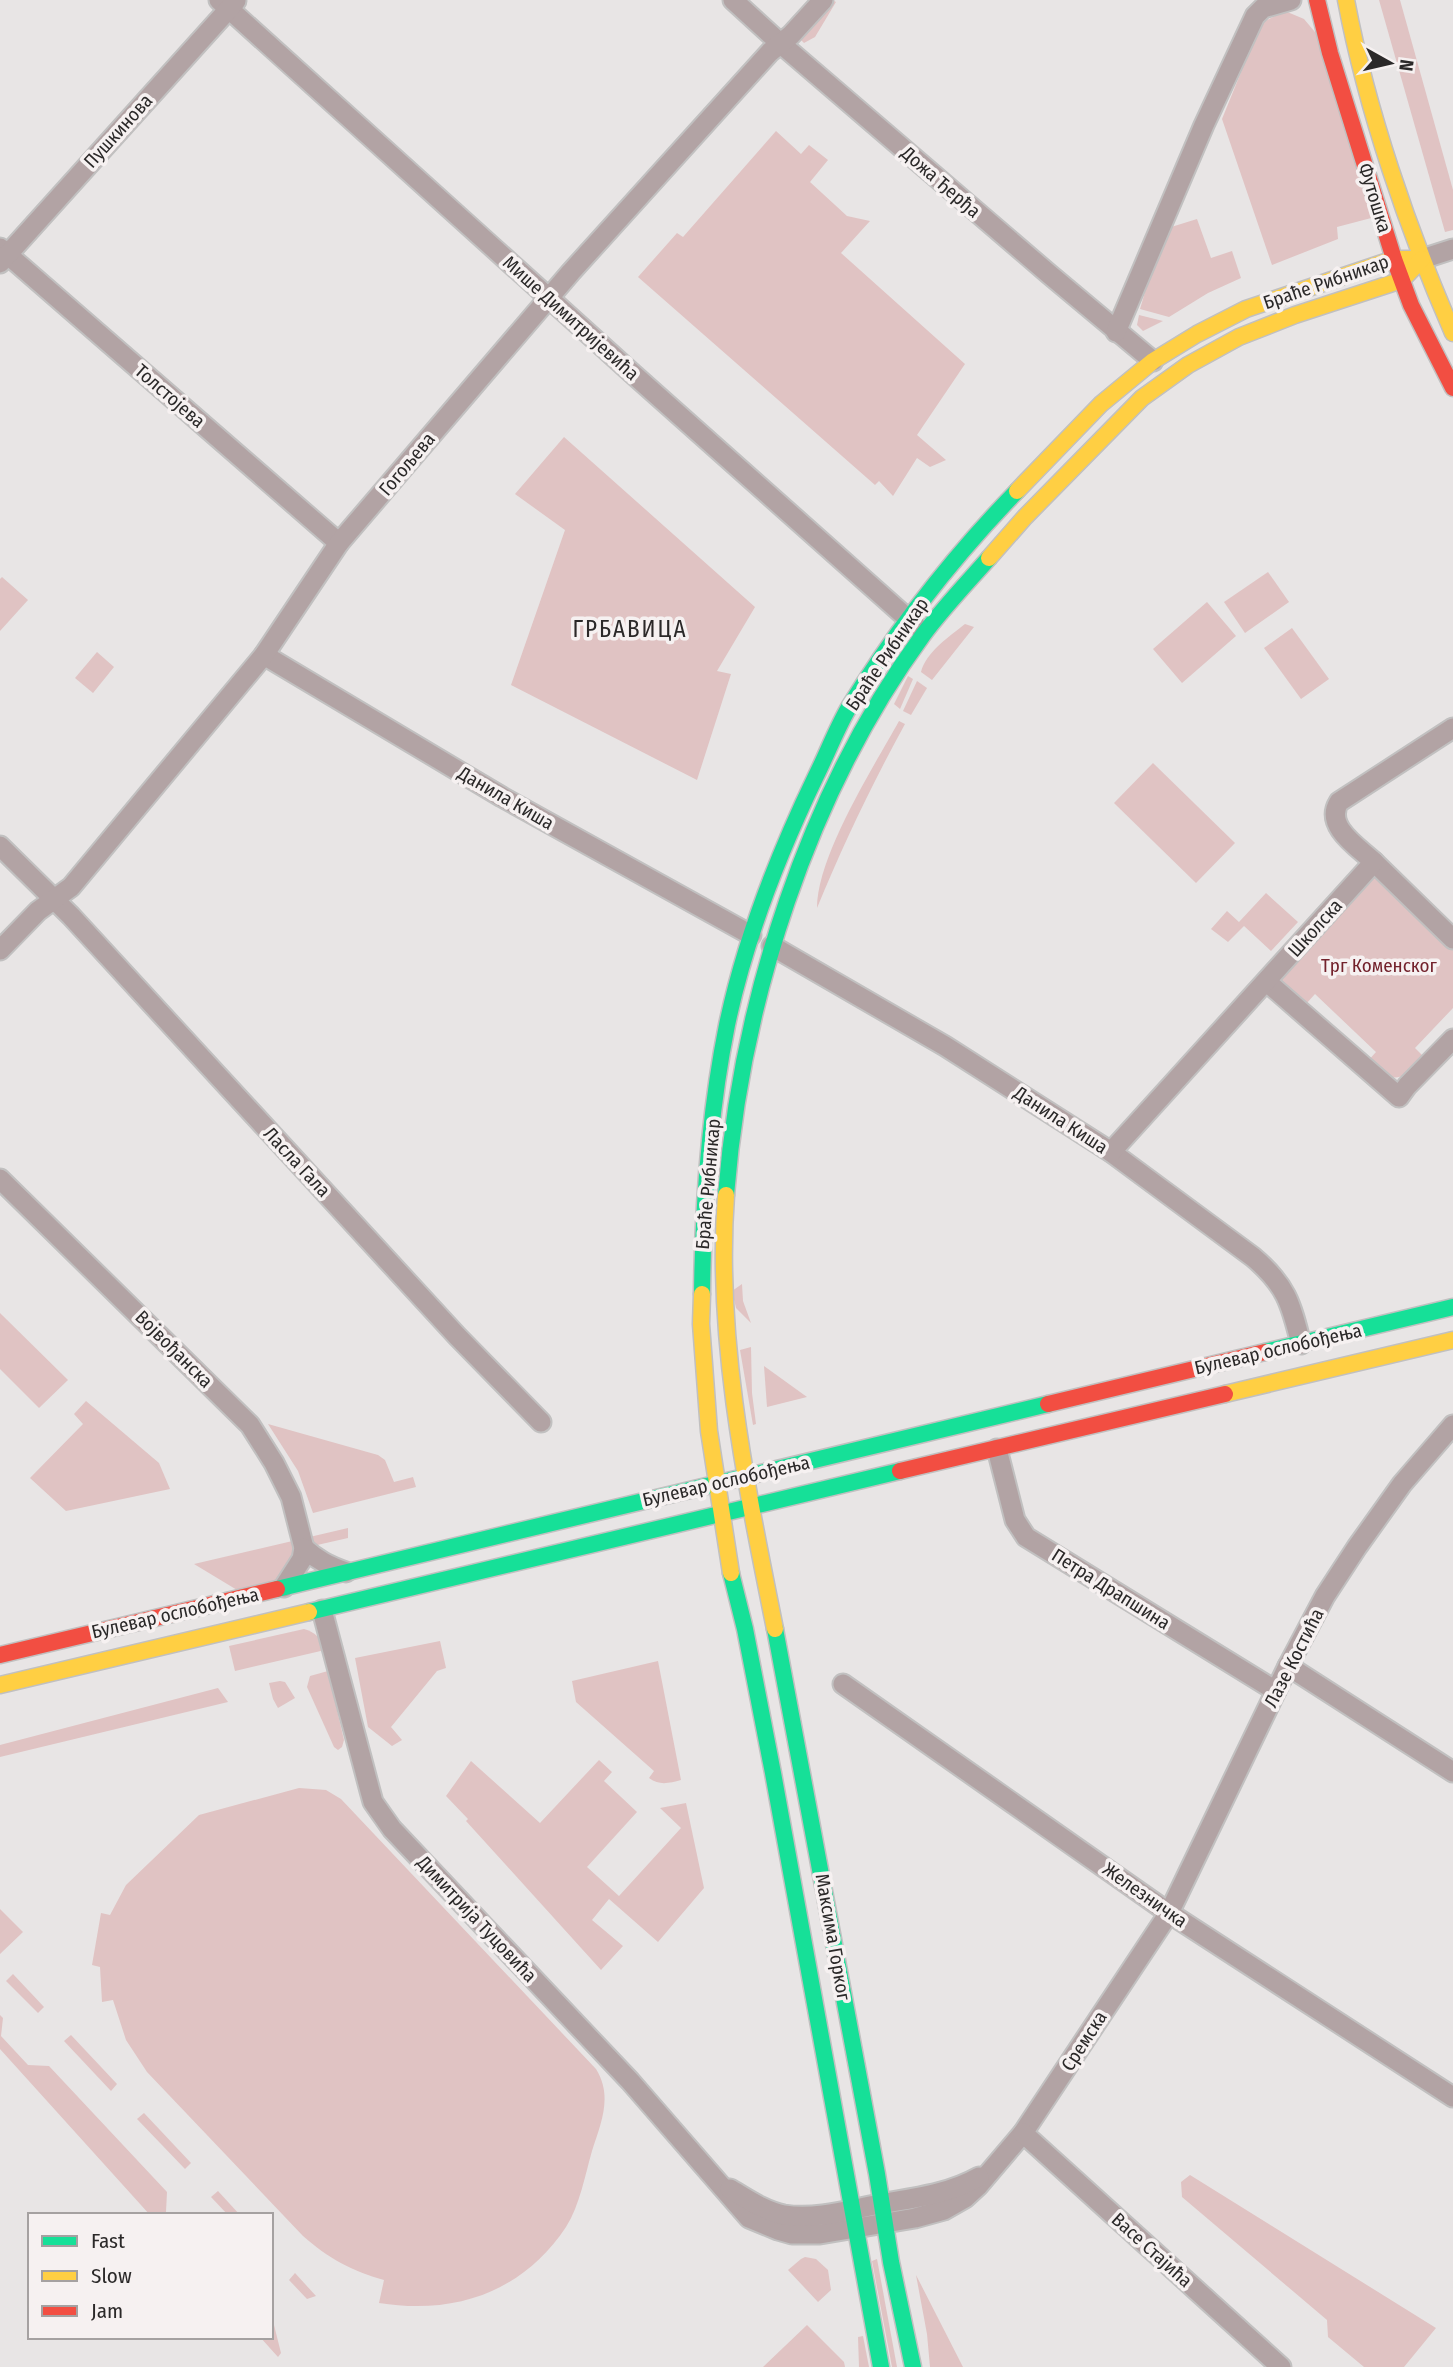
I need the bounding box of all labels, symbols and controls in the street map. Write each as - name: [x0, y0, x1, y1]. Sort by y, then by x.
- north arrow: [1355, 28, 1425, 98]
- text: N: [1394, 58, 1419, 73]
- street label: Пушкинова: [79, 89, 157, 173]
- street label: Дожа Ђерђа: [896, 141, 985, 223]
- street label: Футошка: [1354, 161, 1396, 235]
- street label: Браће Рибникар: [1260, 250, 1392, 314]
- street label: Мише Димитријевића: [498, 251, 644, 385]
- street label: Толстојева: [130, 359, 210, 433]
- street label: Гогољева: [374, 428, 440, 500]
- street label: Браће Рибникар: [841, 593, 933, 715]
- district label: ГРБАВИЦА: [572, 615, 688, 643]
- street label: Данила Киша: [453, 761, 558, 835]
- street label: Школска: [1283, 894, 1347, 962]
- park label: Трг Коменског: [1321, 954, 1438, 977]
- street label: Данила Киша: [1009, 1081, 1112, 1159]
- street label: Браће Рибникар: [691, 1118, 725, 1250]
- street label: Ласла Гала: [259, 1122, 335, 1202]
- street label: Војвођанска: [130, 1305, 218, 1393]
- street label: Булевар ослобођења: [1192, 1319, 1364, 1379]
- street label: Булевар ослобођења: [640, 1451, 812, 1511]
- street label: Петра Драпшина: [1048, 1543, 1174, 1635]
- street label: Булевар ослобођења: [89, 1583, 261, 1643]
- street label: Лазе Костића: [1259, 1605, 1329, 1711]
- street label: Димитрија Туцовића: [412, 1850, 542, 1987]
- street label: Железничка: [1098, 1858, 1192, 1932]
- street label: Максима Горког: [811, 1872, 856, 2003]
- street label: Сремска: [1056, 2007, 1112, 2075]
- street label: Васе Стајића: [1107, 2208, 1197, 2292]
- legend: [28, 2213, 273, 2339]
- text: Fast: [91, 2228, 125, 2254]
- text: Slow: [91, 2263, 132, 2289]
- text: Jam: [91, 2298, 123, 2324]

